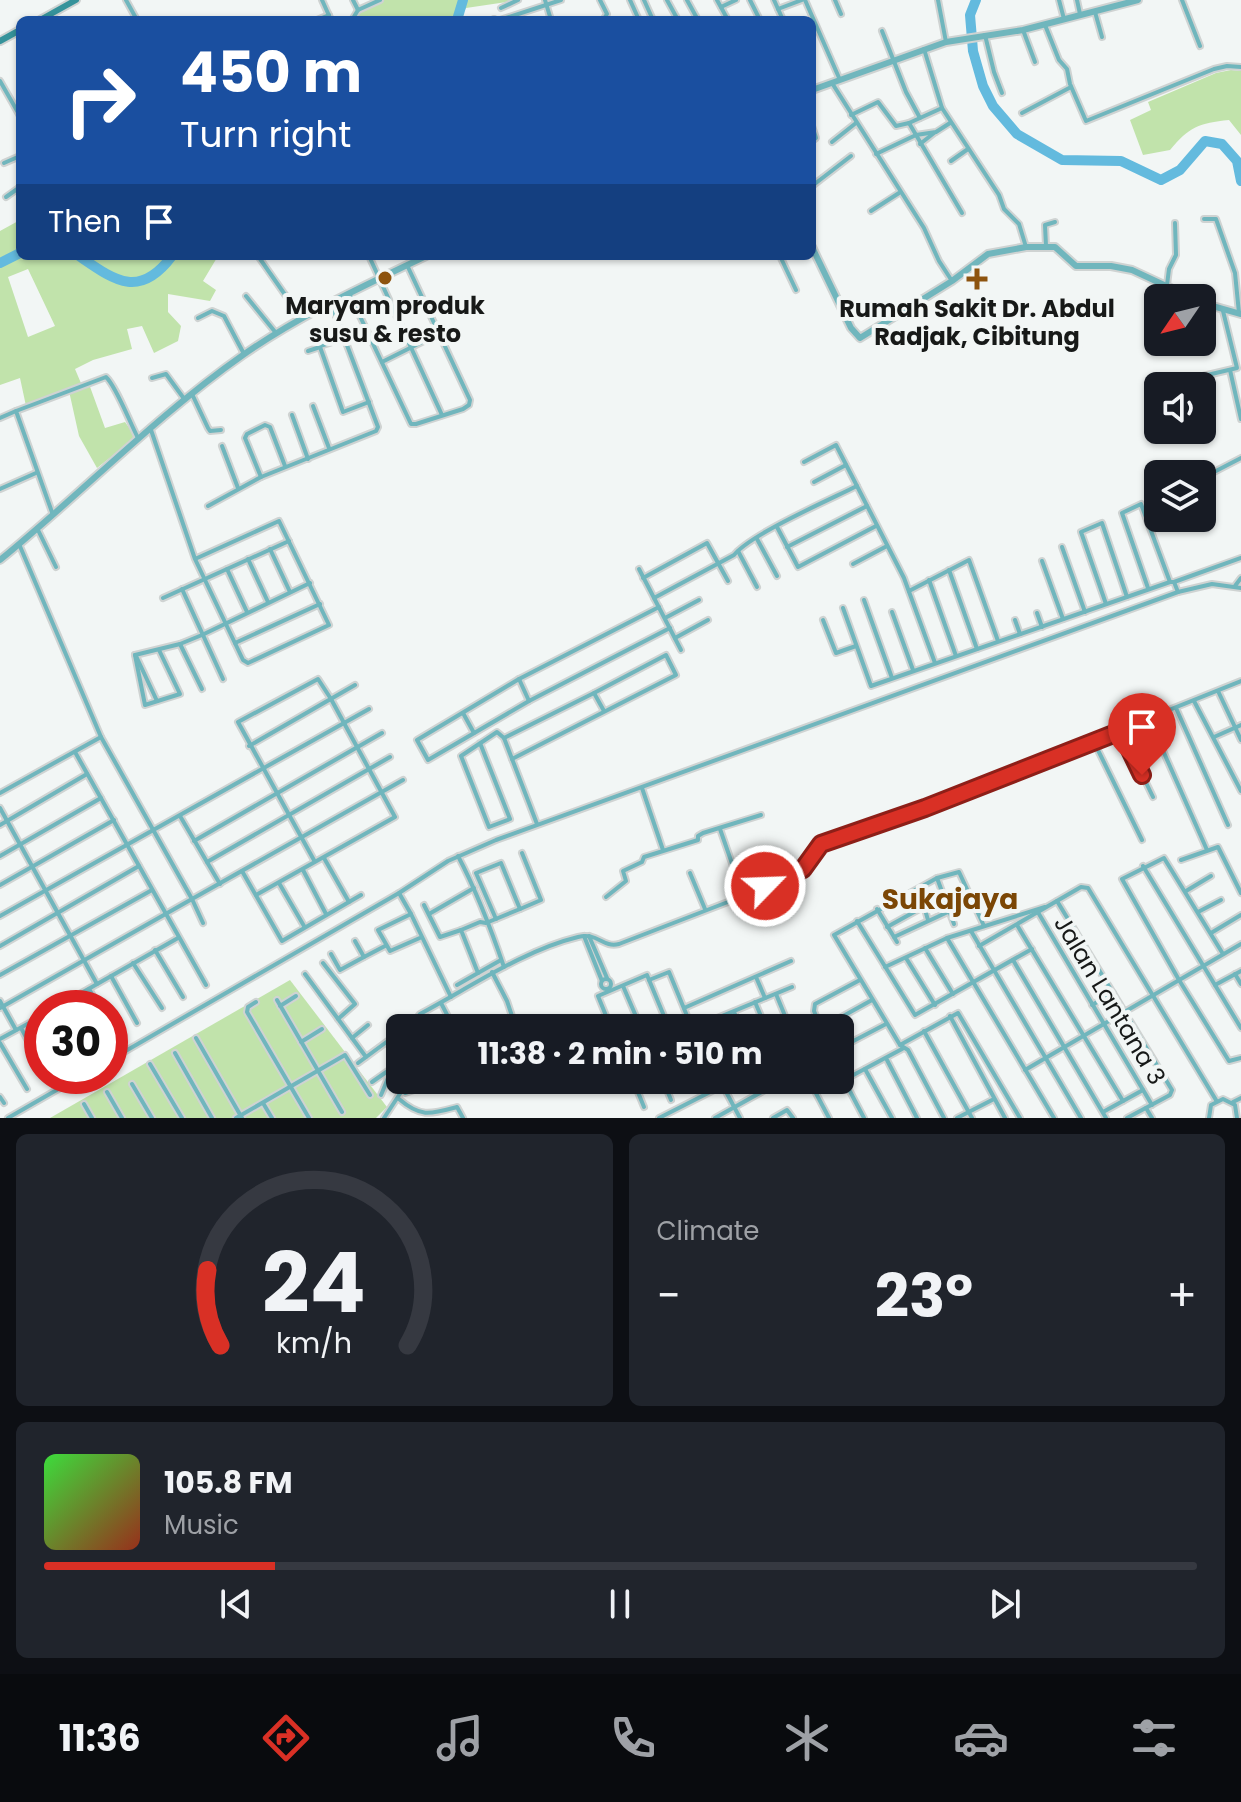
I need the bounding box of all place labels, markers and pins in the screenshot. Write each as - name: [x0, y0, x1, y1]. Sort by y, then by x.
- marker: Rumah Sakit Dr. Abdul Radjak, Cibitung: [966, 268, 988, 290]
- marker: Maryam produk susu & resto: [376, 269, 394, 287]
- place label: Maryam produk susu & resto: [285, 289, 485, 350]
- place label: Rumah Sakit Dr. Abdul Radjak, Cibitung: [839, 292, 1115, 353]
- pin: [1108, 693, 1176, 775]

